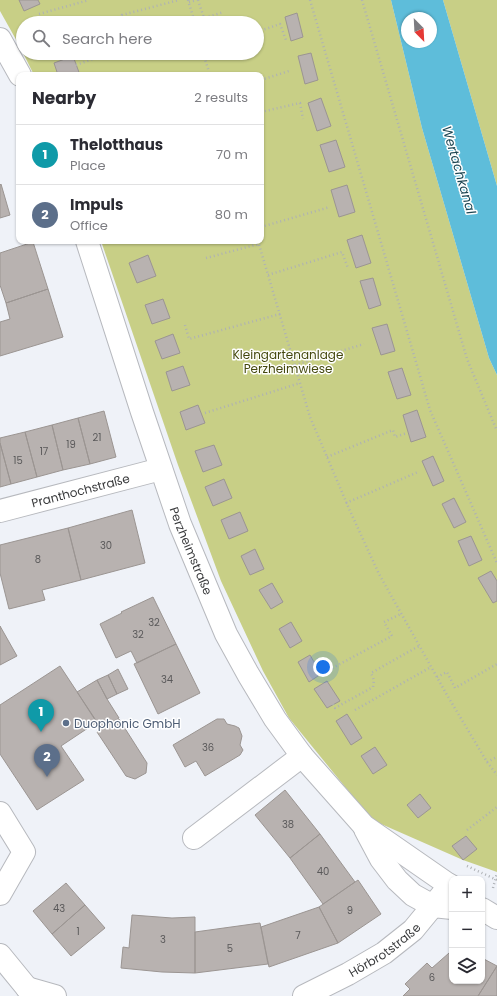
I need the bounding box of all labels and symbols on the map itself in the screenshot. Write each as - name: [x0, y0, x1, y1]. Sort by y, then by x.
- north arrow: [401, 12, 437, 48]
- water label: Wertachkanal: [437, 124, 481, 217]
- park label: Kleingartenanlage Perzheimwiese: [233, 346, 343, 377]
- house number: 21: [93, 430, 101, 445]
- house number: 19: [66, 437, 76, 452]
- house number: 17: [40, 444, 49, 459]
- house number: 15: [13, 453, 23, 468]
- street label: Pranthochstraße: [29, 469, 131, 511]
- street label: Perzheimstraße: [166, 504, 217, 597]
- house number: 30: [100, 538, 112, 553]
- house number: 8: [35, 552, 41, 567]
- house number: 32: [148, 615, 160, 630]
- house number: 32: [132, 627, 144, 642]
- your location: [313, 657, 333, 677]
- house number: 34: [161, 672, 173, 687]
- pin: 1: [28, 699, 54, 732]
- place label: Duophonic GmbH: [74, 715, 181, 732]
- marker: Duophonic GmbH: [61, 718, 71, 728]
- house number: 36: [202, 740, 214, 755]
- pin: 2: [34, 744, 60, 777]
- house number: 38: [282, 817, 294, 832]
- house number: 40: [317, 864, 329, 879]
- house number: 43: [53, 901, 65, 916]
- house number: 9: [347, 903, 353, 918]
- street label: Hörbrotstraße: [345, 919, 424, 980]
- house number: 1: [76, 924, 80, 939]
- house number: 7: [295, 928, 301, 943]
- house number: 3: [160, 932, 166, 947]
- house number: 5: [227, 941, 233, 956]
- house number: 6: [429, 970, 435, 985]

